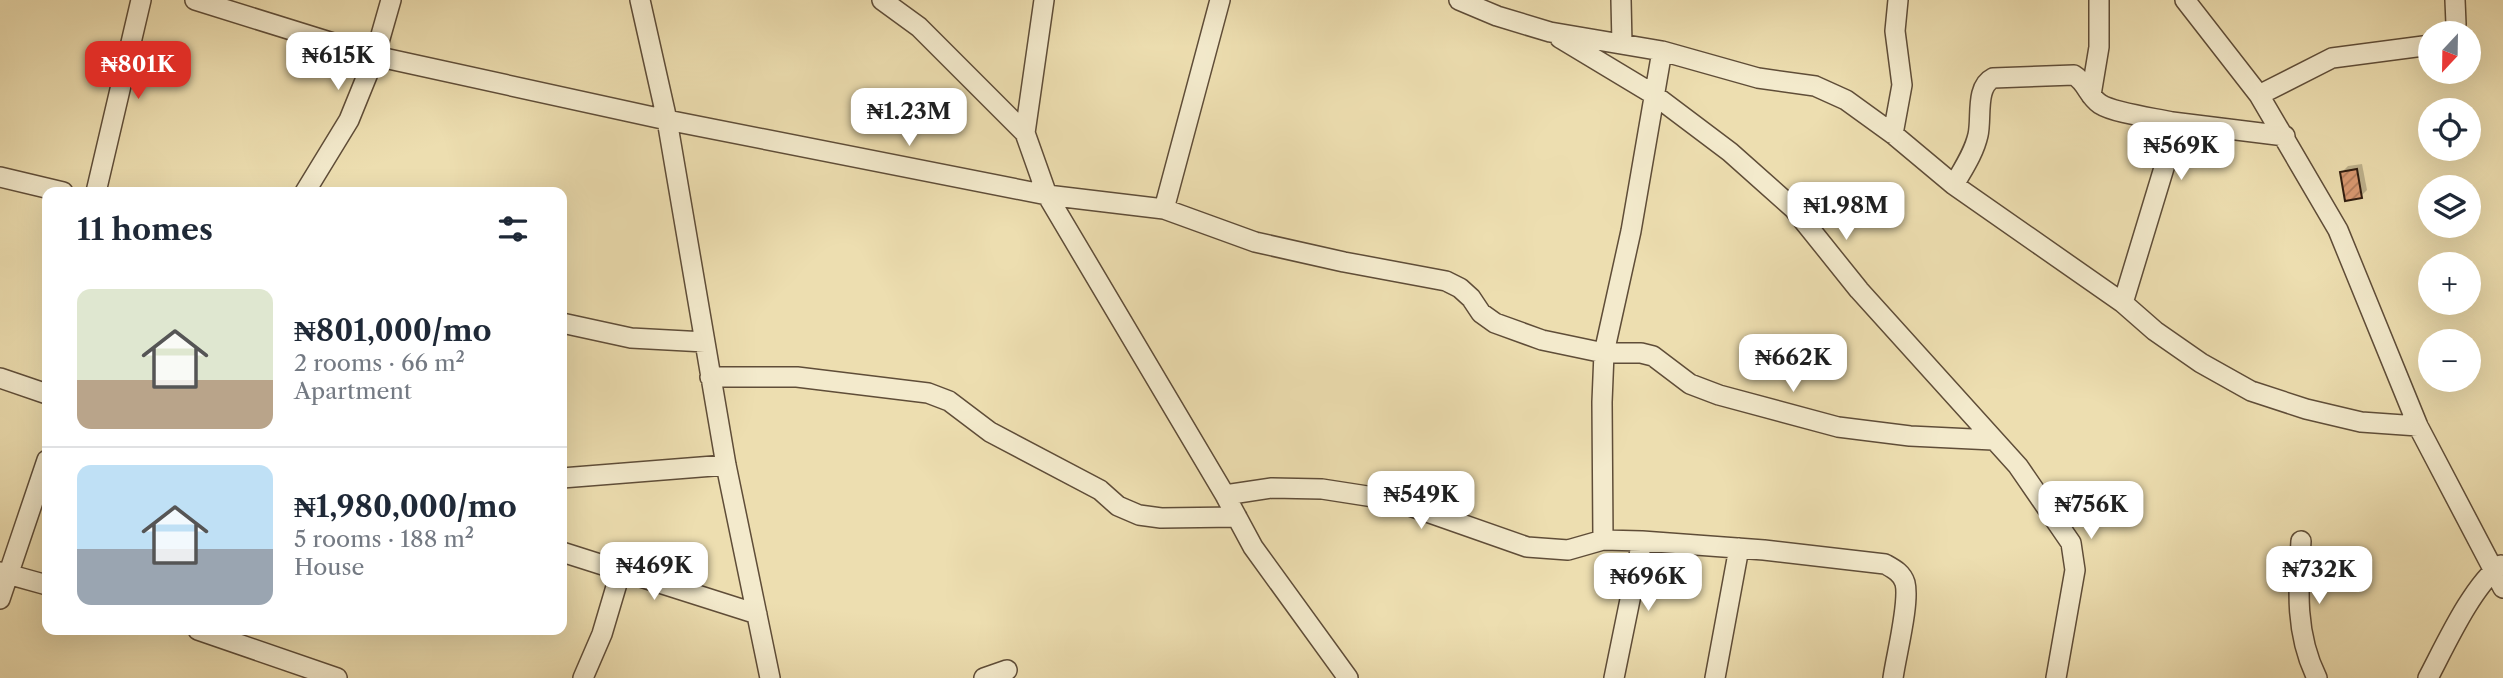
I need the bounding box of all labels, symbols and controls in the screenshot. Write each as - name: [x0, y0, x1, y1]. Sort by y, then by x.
- north arrow: [2418, 21, 2482, 84]
- map controls: [2418, 21, 2481, 392]
- pin: ₦615K: [289, 32, 387, 92]
- text: ₦615K: [302, 41, 374, 69]
- pin: ₦801K: [89, 42, 187, 101]
- text: ₦801K: [101, 50, 175, 78]
- pin: ₦1.23M: [852, 88, 966, 148]
- text: ₦1.23M: [867, 97, 951, 125]
- button: locate: [2418, 98, 2481, 161]
- pin: ₦569K: [2132, 122, 2230, 182]
- text: ₦569K: [2143, 131, 2219, 159]
- button: layers: [2418, 175, 2481, 238]
- pin: ₦1.98M: [1789, 182, 1903, 242]
- text: ₦1.98M: [1803, 191, 1889, 219]
- icon: filters: [494, 210, 532, 248]
- text: 11 homes: [77, 211, 213, 248]
- button: +: [2418, 252, 2481, 315]
- text: ₦801,000/mo: [294, 312, 492, 349]
- icon: home: [133, 317, 217, 401]
- button: −: [2418, 329, 2481, 392]
- pin: ₦662K: [1744, 334, 1842, 394]
- text: ₦662K: [1755, 343, 1831, 371]
- text: 2 rooms · 66 m²: [294, 349, 465, 377]
- text: Apartment: [294, 377, 412, 405]
- pin: ₦549K: [1372, 472, 1470, 531]
- text: ₦549K: [1383, 480, 1459, 508]
- pin: ₦756K: [2042, 482, 2140, 541]
- text: ₦1,980,000/mo: [294, 488, 517, 525]
- text: ₦756K: [2054, 490, 2128, 518]
- icon: home: [133, 493, 217, 577]
- text: 5 rooms · 188 m²: [294, 525, 474, 553]
- pin: ₦469K: [605, 542, 703, 602]
- pin: ₦732K: [2270, 546, 2368, 606]
- text: ₦469K: [616, 551, 692, 579]
- text: House: [294, 553, 364, 581]
- pin: ₦696K: [1599, 554, 1697, 613]
- text: ₦732K: [2282, 555, 2356, 583]
- text: ₦696K: [1610, 562, 1686, 590]

